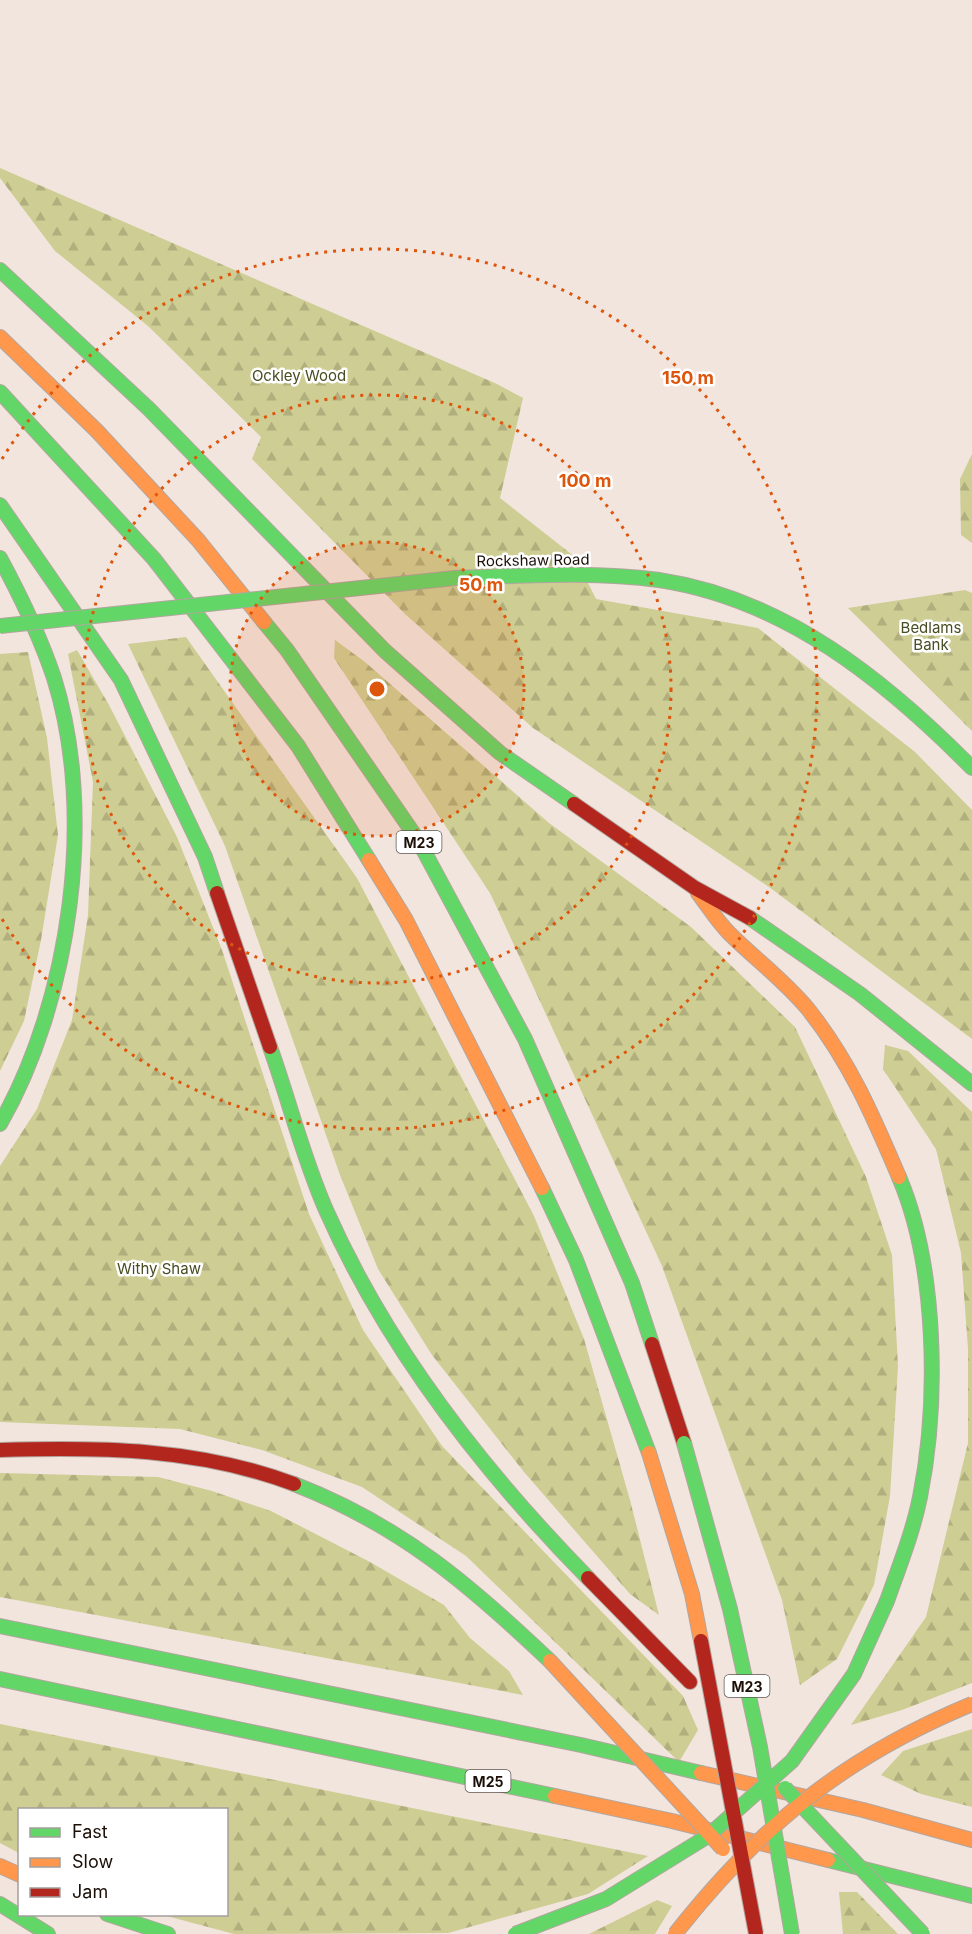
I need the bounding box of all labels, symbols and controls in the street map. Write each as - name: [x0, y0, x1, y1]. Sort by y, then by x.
- park label: Ockley Wood: [252, 366, 346, 385]
- text: 150 m: [662, 367, 714, 388]
- text: 100 m: [559, 470, 611, 491]
- street label: Rockshaw Road: [476, 550, 590, 570]
- text: 50 m: [459, 574, 503, 595]
- park label: Bedlams Bank: [901, 618, 962, 654]
- centre of rings: [367, 679, 387, 699]
- road number: M23: [396, 831, 442, 853]
- park label: Withy Shaw: [117, 1259, 201, 1278]
- road number: M23: [724, 1675, 770, 1697]
- road number: M25: [466, 1770, 510, 1792]
- legend: [18, 1808, 228, 1916]
- text: Fast: [72, 1821, 108, 1842]
- text: Slow: [72, 1851, 113, 1872]
- text: Jam: [72, 1881, 108, 1902]

